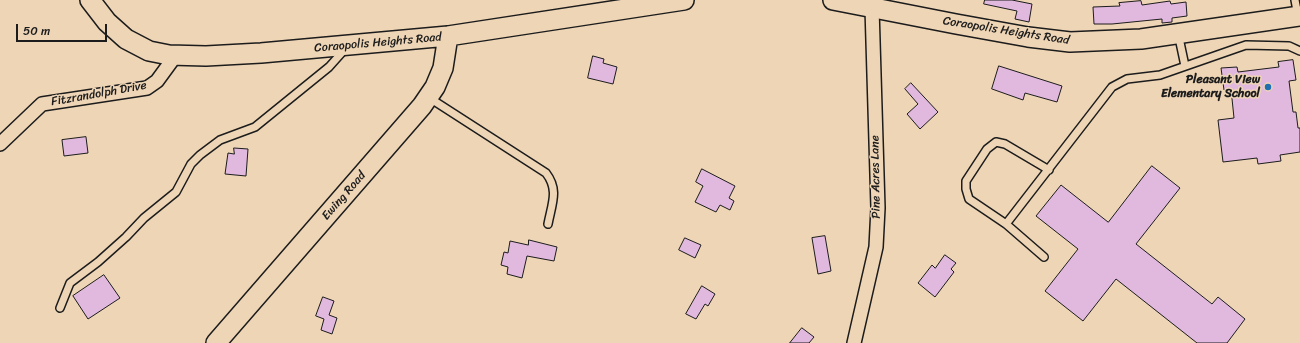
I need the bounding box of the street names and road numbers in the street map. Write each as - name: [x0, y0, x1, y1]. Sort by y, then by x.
- street label: Coraopolis Heights Road: [942, 14, 1070, 48]
- street label: Coraopolis Heights Road: [314, 30, 442, 56]
- street label: Fitzrandolph Drive: [50, 79, 148, 109]
- street label: Pine Acres Lane: [868, 135, 884, 219]
- street label: Ewing Road: [319, 169, 369, 223]

